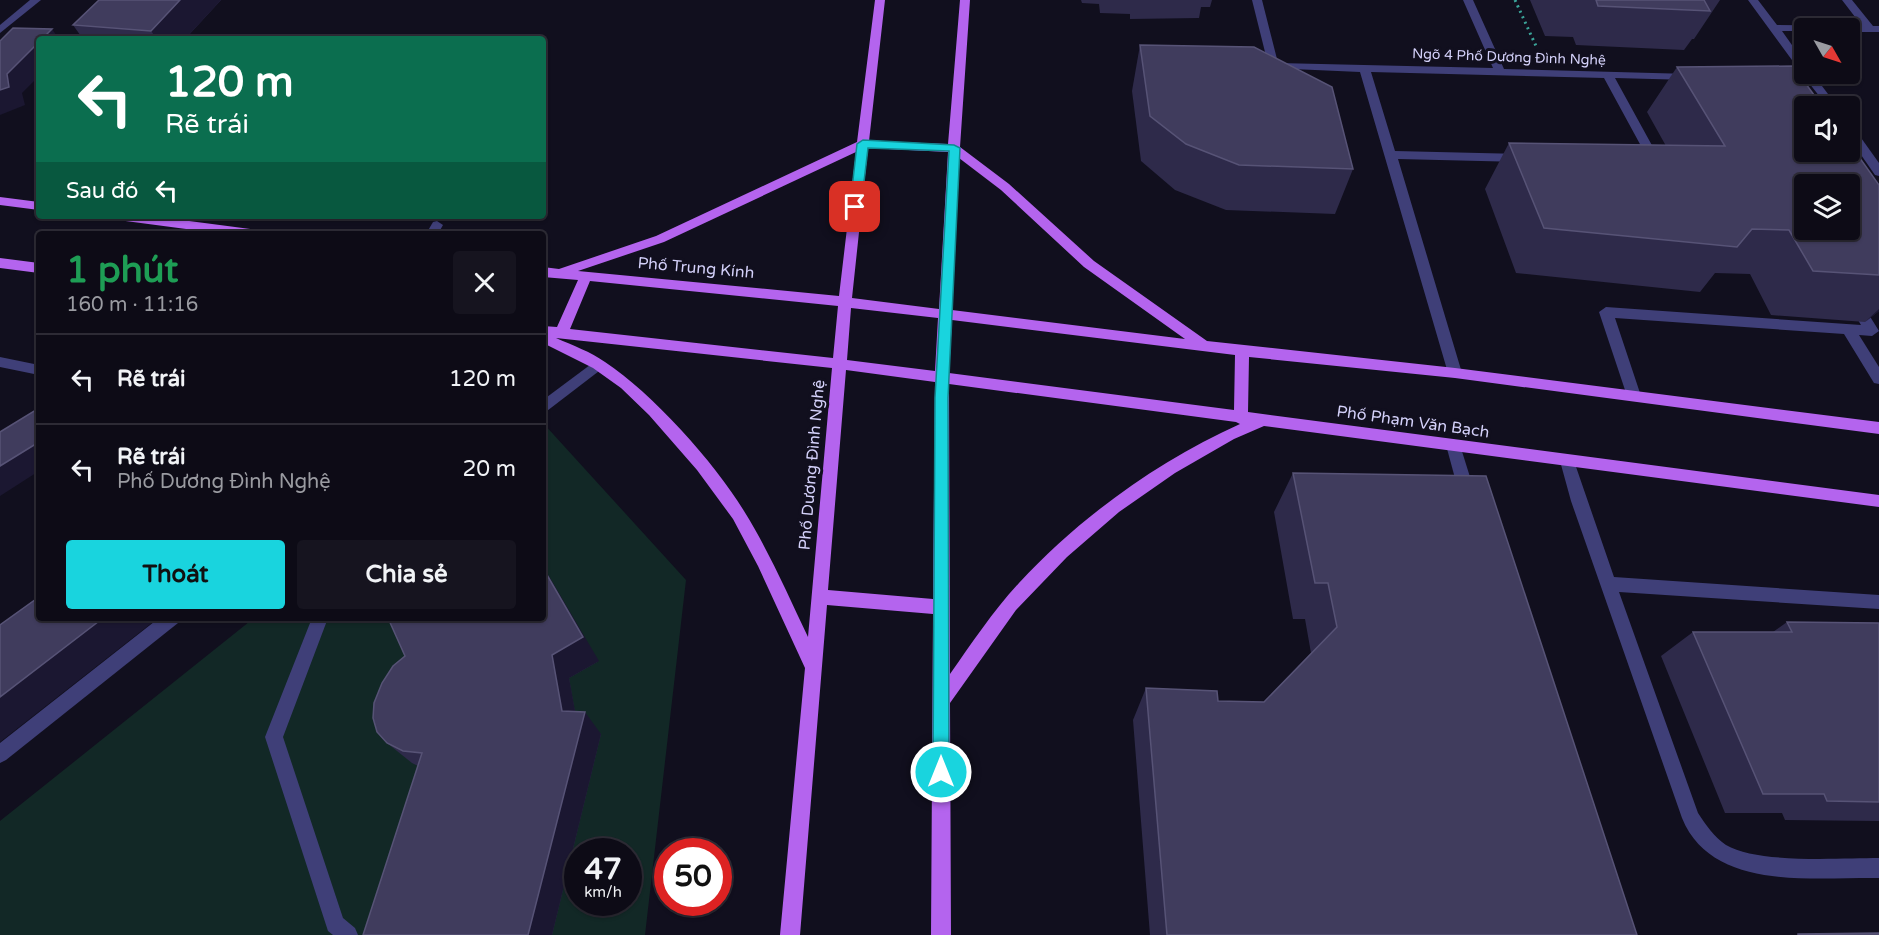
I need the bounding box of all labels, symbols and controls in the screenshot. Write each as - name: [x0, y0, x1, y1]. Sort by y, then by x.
- north arrow: [1794, 18, 1860, 84]
- map controls: [1794, 18, 1860, 240]
- street label: Ngõ 4 Phố Dương Đình Nghệ: [1412, 45, 1606, 69]
- text: 120 m: [165, 57, 294, 108]
- icon: left: [66, 60, 144, 138]
- button: sound: [1794, 96, 1860, 162]
- text: Rẽ trái: [165, 108, 249, 141]
- icon: left: [150, 174, 183, 207]
- button: layers: [1794, 174, 1860, 240]
- text: Sau đó: [66, 178, 138, 204]
- pin: [829, 181, 880, 232]
- icon: arrive: [838, 190, 871, 223]
- text: 1 phút: [66, 249, 178, 292]
- button: close: [453, 251, 516, 314]
- street label: Phố Trung Kính: [637, 253, 755, 283]
- text: 160 m · 11:16: [66, 293, 198, 317]
- icon: left: [66, 363, 99, 396]
- text: Rẽ trái: [117, 366, 186, 392]
- text: 120 m: [449, 366, 516, 392]
- street label: Phố Dương Đình Nghệ: [795, 379, 829, 551]
- street label: Phố Phạm Văn Bạch: [1335, 401, 1491, 443]
- text: Rẽ trái: [117, 444, 186, 470]
- icon: left: [66, 453, 99, 486]
- text: 20 m: [462, 456, 516, 482]
- text: Phố Dương Đình Nghệ: [117, 470, 331, 494]
- button: Thoát: [66, 540, 285, 609]
- button: Chia sẻ: [297, 540, 516, 609]
- position arrow: [909, 740, 973, 804]
- speed limit sign: 50: [654, 838, 732, 916]
- text: 47: [584, 851, 622, 888]
- text: km/h: [584, 883, 622, 901]

